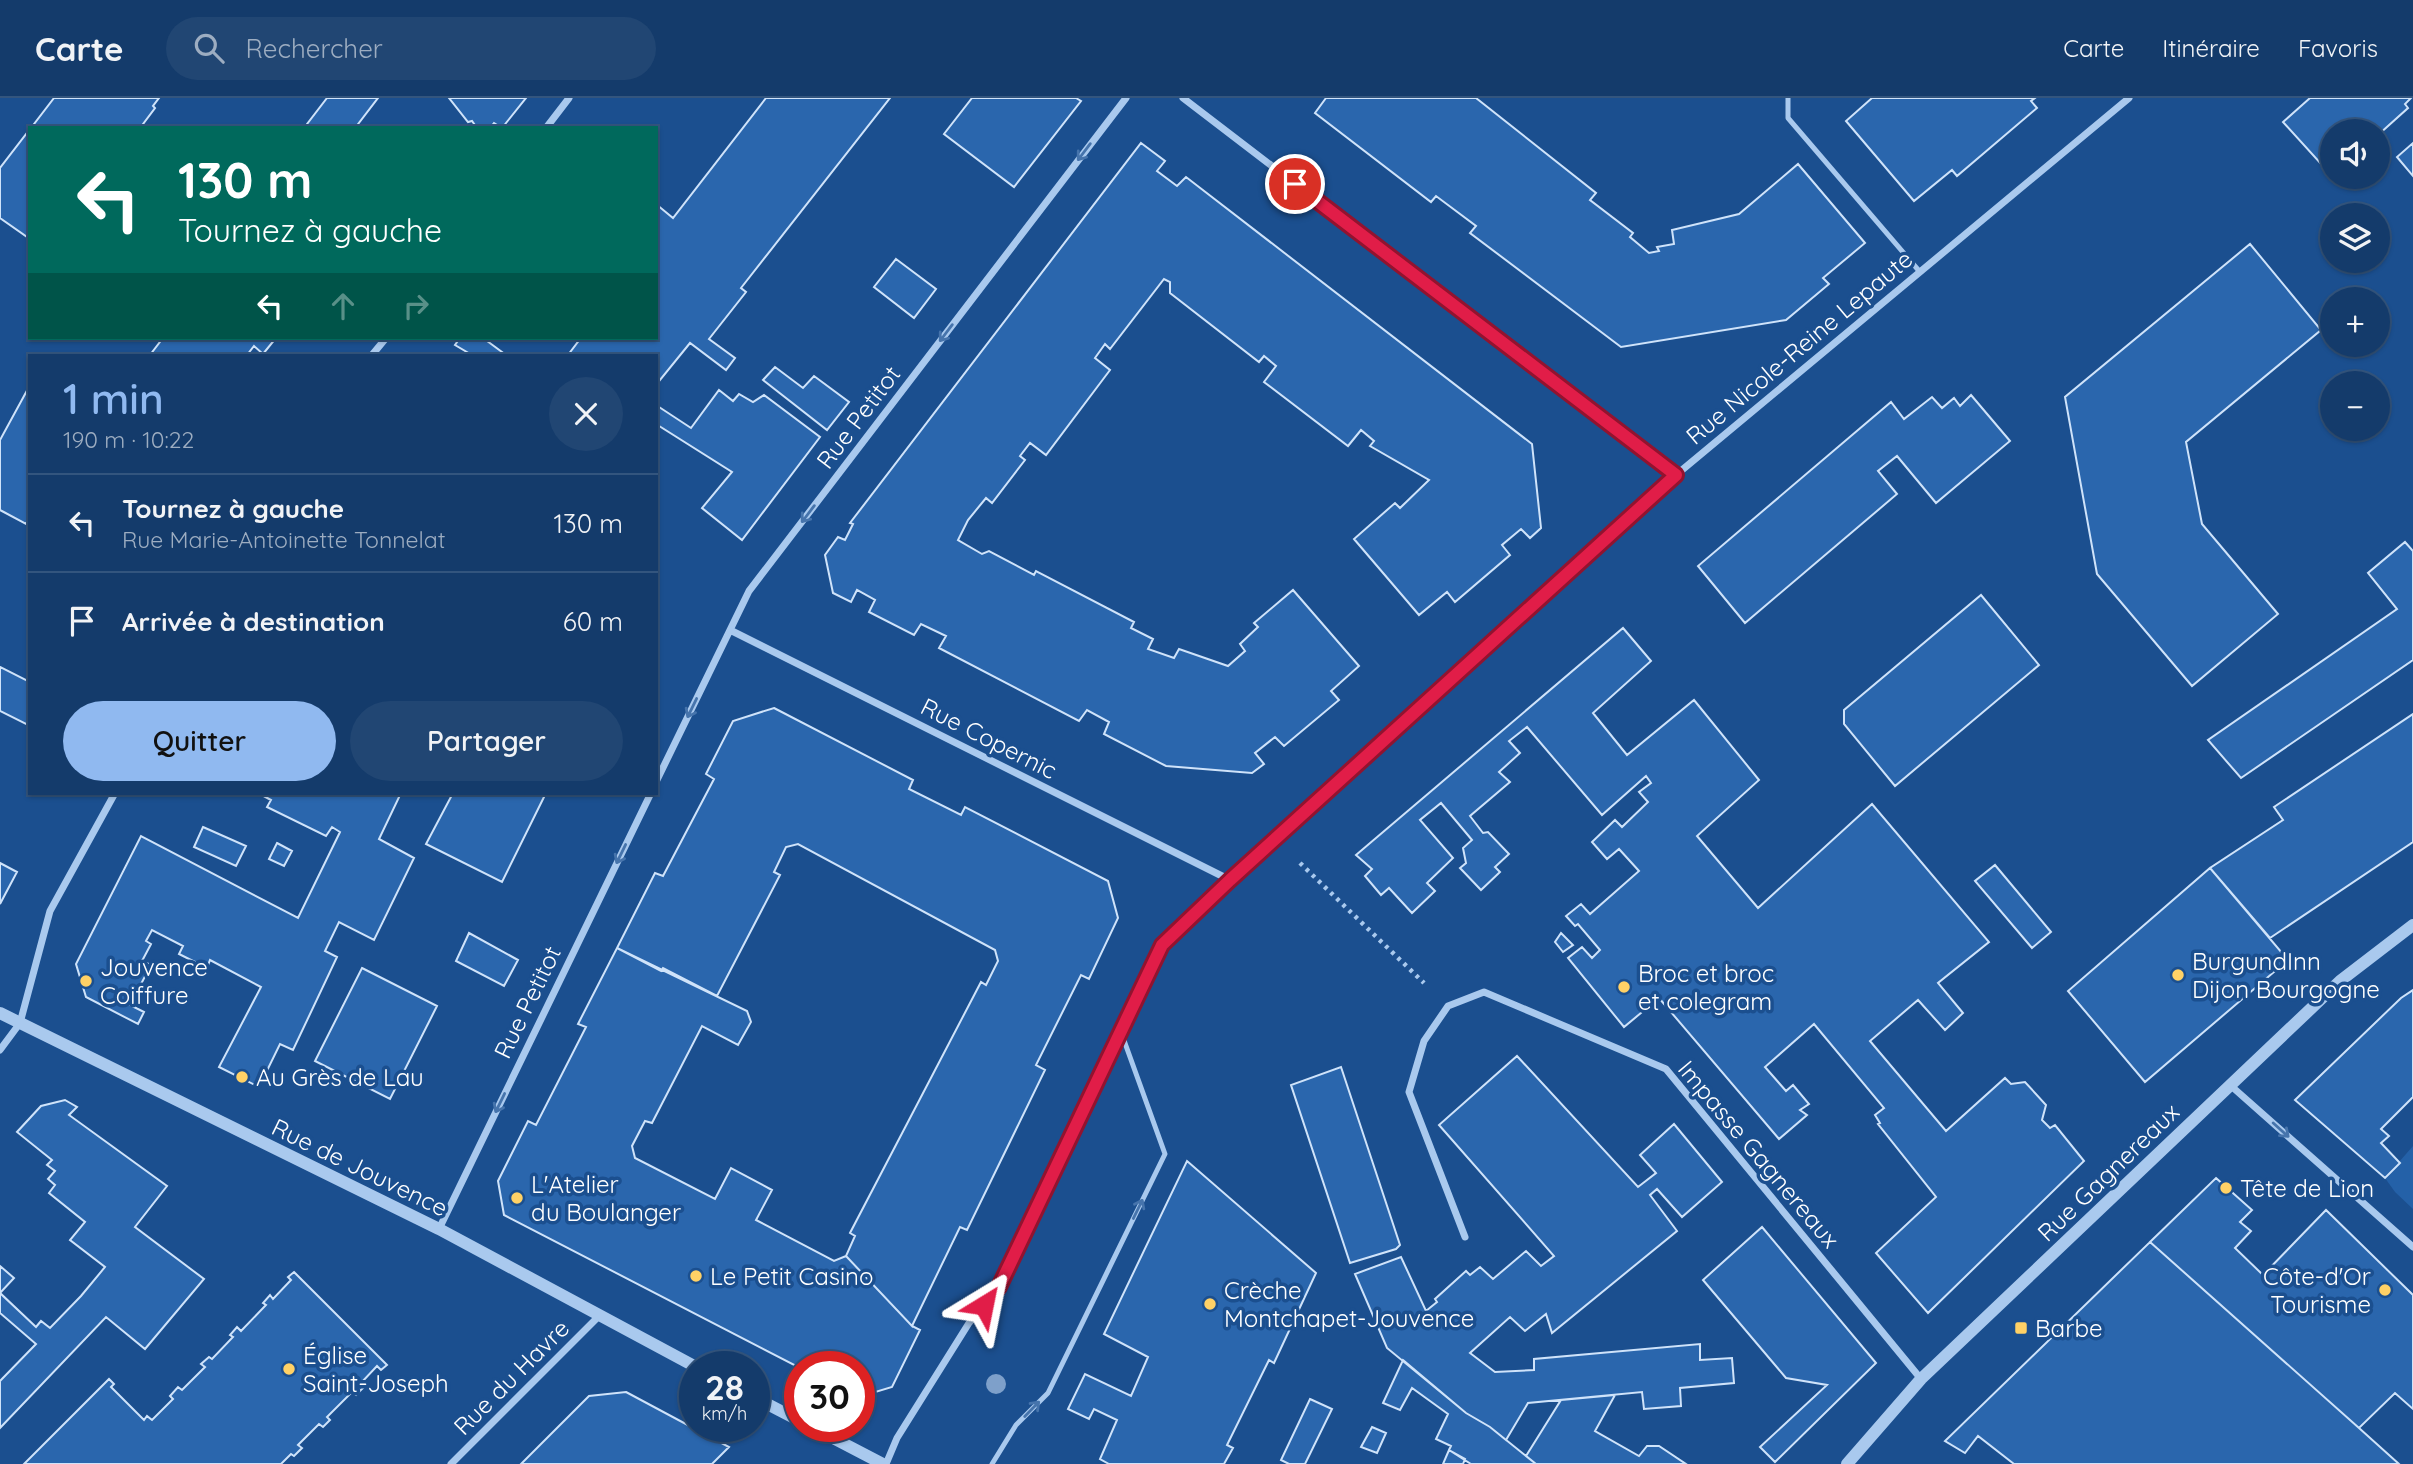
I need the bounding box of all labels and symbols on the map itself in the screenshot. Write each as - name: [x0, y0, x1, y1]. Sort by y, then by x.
- one-way arrow: [1077, 142, 1092, 161]
- pin: [1265, 154, 1325, 214]
- street label: Rue Nicole-Reine Lepaute: [1680, 243, 1918, 451]
- one-way arrow: [939, 323, 954, 342]
- street label: Rue Petitot: [810, 360, 906, 474]
- one-way arrow: [801, 504, 816, 523]
- street label: Rue Copernic: [916, 691, 1062, 785]
- one-way arrow: [685, 697, 698, 718]
- one-way arrow: [614, 843, 627, 864]
- street label: Rue Petitot: [487, 941, 567, 1063]
- place label: BurgundInn Dijon Bourgogne: [2192, 946, 2380, 1004]
- place label: Jouvence Coiffure: [100, 952, 208, 1010]
- place label: Broc et broc et colegram: [1638, 958, 1774, 1016]
- marker: BurgundInn Dijon Bourgogne: [2170, 967, 2186, 983]
- marker: Jouvence Coiffure: [78, 973, 94, 989]
- marker: Broc et broc et colegram: [1616, 979, 1632, 995]
- street label: Impasse Gagnereaux: [1672, 1054, 1846, 1254]
- place label: Au Grès de Lau: [256, 1062, 424, 1092]
- marker: Au Grès de Lau: [234, 1069, 250, 1085]
- one-way arrow: [492, 1092, 506, 1113]
- street label: Rue Gagnereaux: [2031, 1097, 2185, 1247]
- street label: Rue de Jouvence: [267, 1111, 453, 1223]
- one-way arrow: [2272, 1122, 2290, 1138]
- place label: L'Atelier du Boulanger: [531, 1169, 681, 1227]
- place label: Tête de Lion: [2240, 1173, 2374, 1203]
- marker: Tête de Lion: [2218, 1180, 2234, 1196]
- marker: L'Atelier du Boulanger: [509, 1190, 525, 1206]
- one-way arrow: [1131, 1199, 1145, 1220]
- place label: Le Petit Casino: [710, 1261, 873, 1291]
- place label: Côte-d'Or Tourisme: [2263, 1261, 2371, 1319]
- marker: Le Petit Casino: [688, 1268, 704, 1284]
- position arrow: [947, 1268, 1021, 1342]
- place label: Crèche Montchapet-Jouvence: [1224, 1275, 1474, 1333]
- marker: Côte-d'Or Tourisme: [2377, 1282, 2393, 1298]
- marker: Crèche Montchapet-Jouvence: [1202, 1296, 1218, 1312]
- street label: Rue du Havre: [447, 1313, 575, 1441]
- place label: Barbe: [2035, 1313, 2103, 1343]
- marker: Barbe: [2013, 1320, 2029, 1336]
- place label: Église Saint-Joseph: [303, 1340, 449, 1398]
- speed limit sign: 30: [784, 1351, 875, 1442]
- marker: Église Saint-Joseph: [281, 1361, 297, 1377]
- one-way arrow: [1023, 1401, 1040, 1418]

